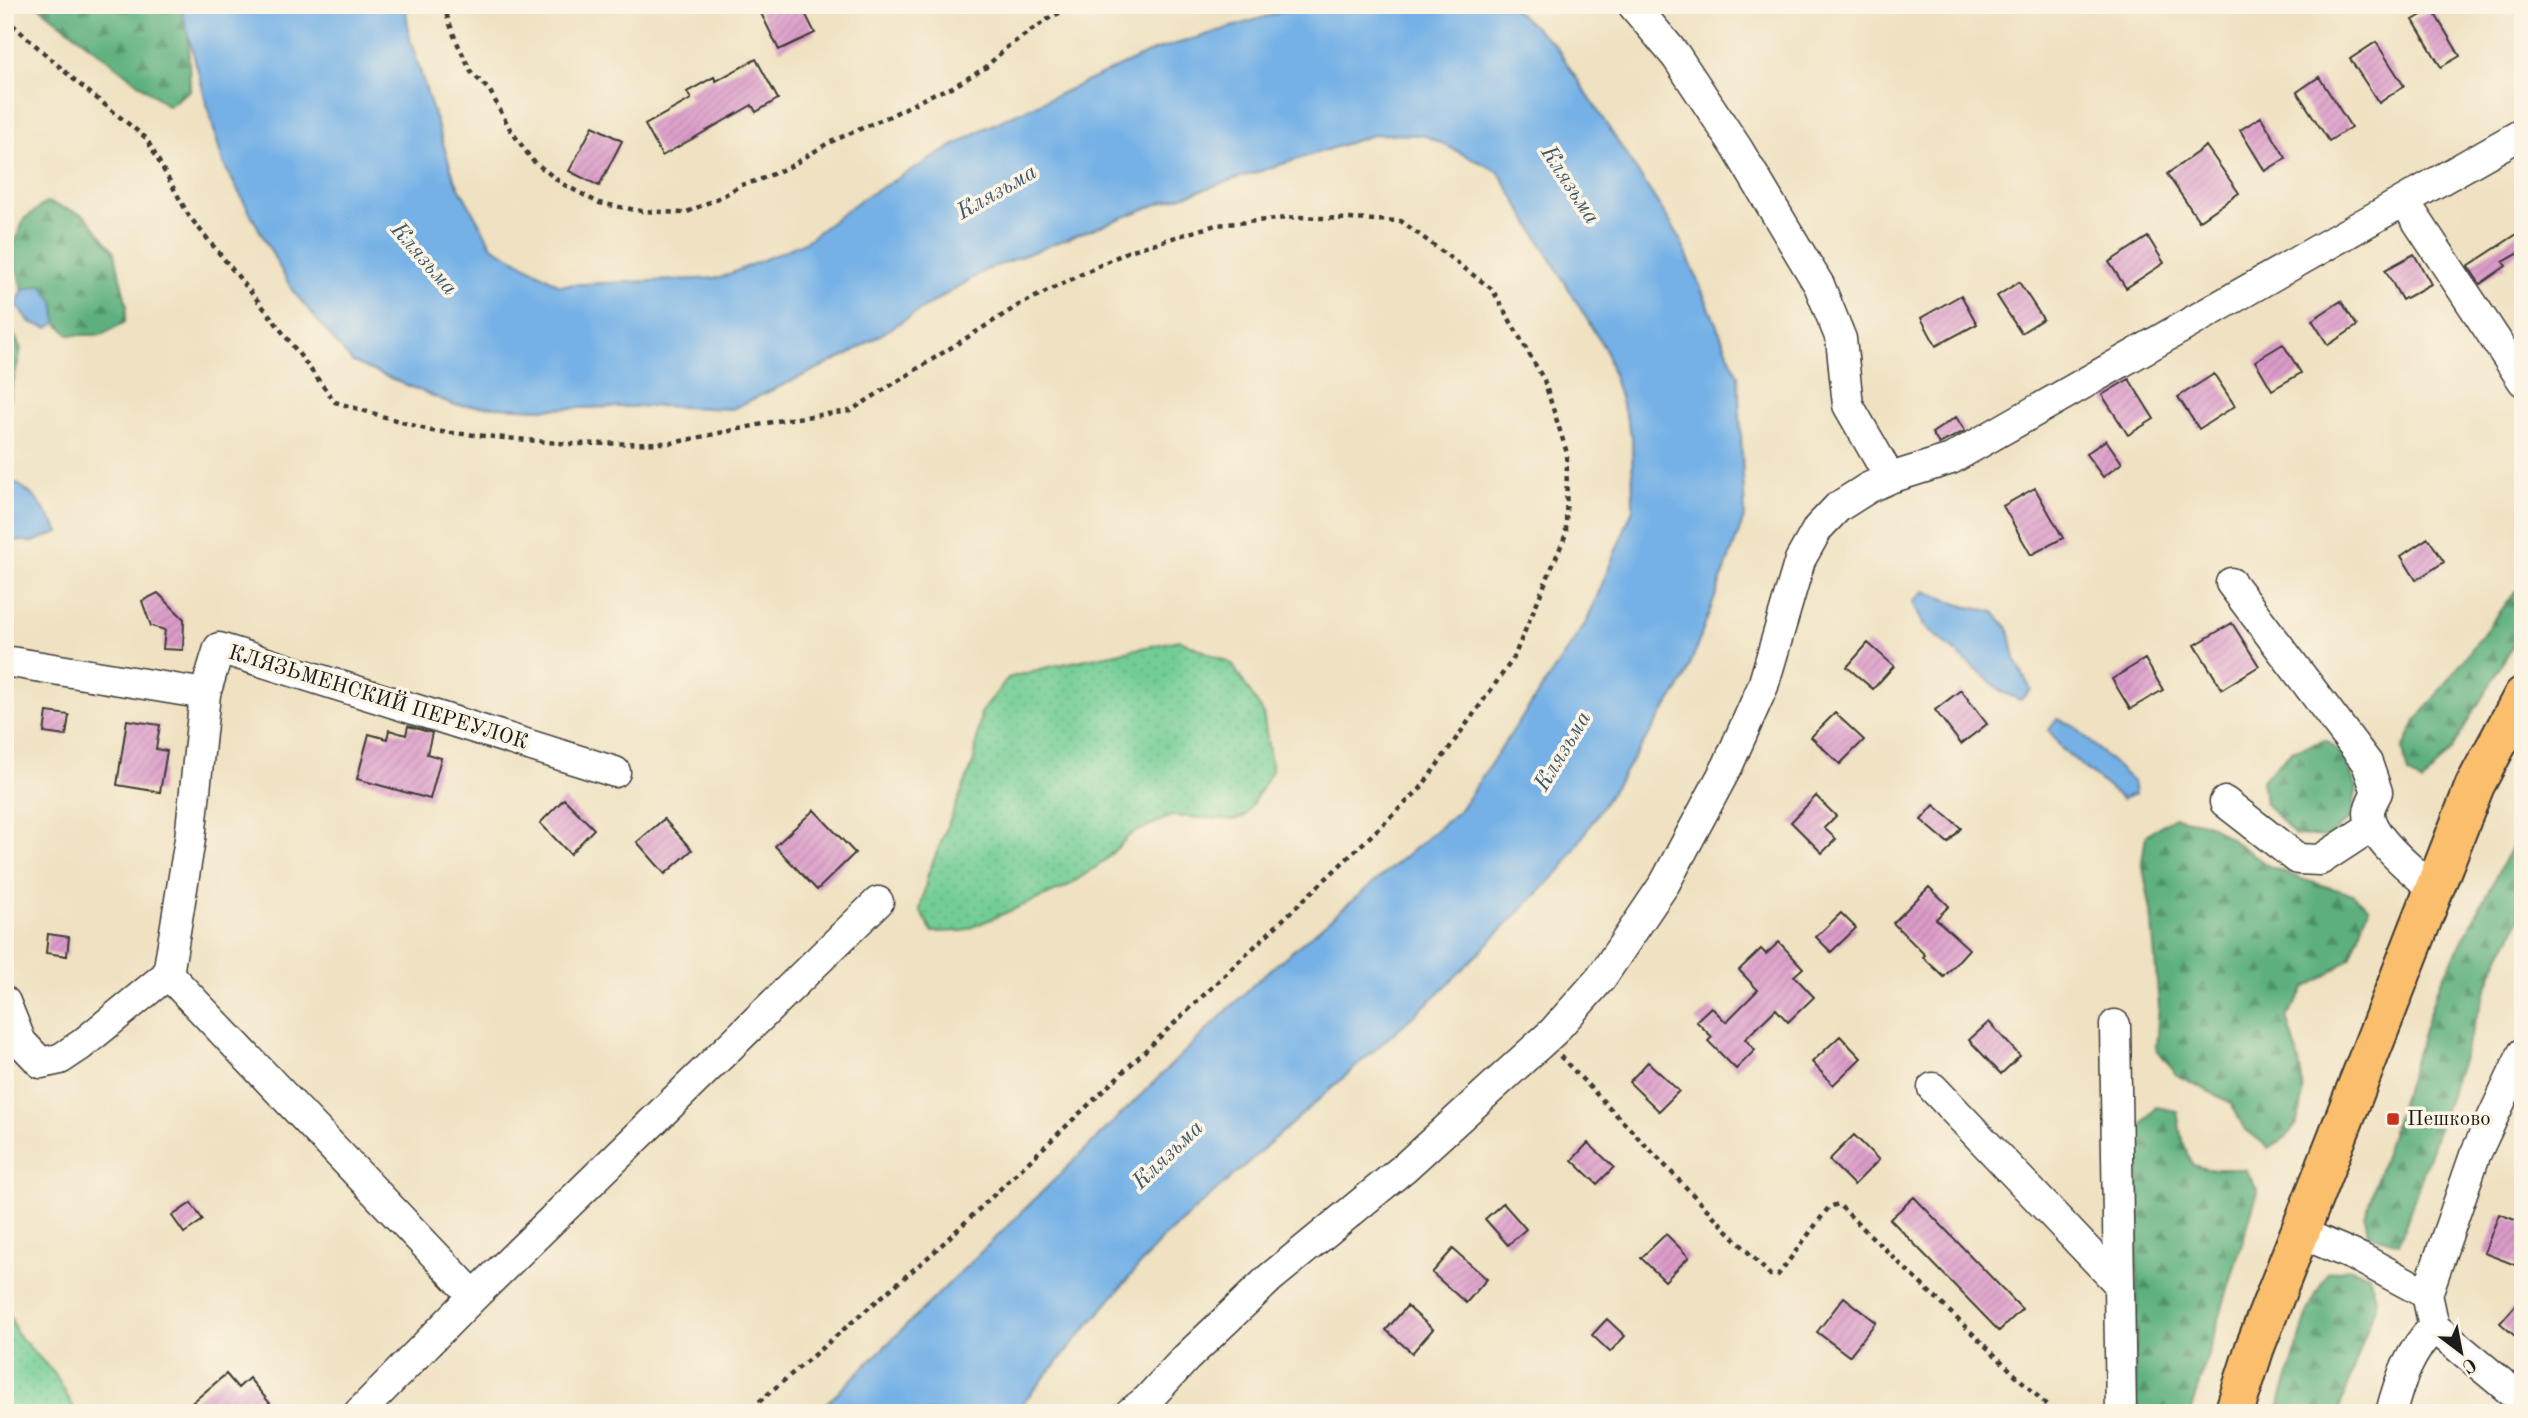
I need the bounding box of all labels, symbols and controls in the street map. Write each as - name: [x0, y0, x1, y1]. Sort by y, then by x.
- water label: Клязьма: [1536, 141, 1604, 228]
- water label: Клязьма: [952, 160, 1041, 225]
- water label: Клязьма: [386, 217, 462, 300]
- street label: КЛЯЗЬМЕНСКИЙ ПЕРЕУЛОК: [226, 638, 532, 754]
- water label: Клязьма: [1530, 707, 1596, 796]
- place label: Пешково: [2407, 1109, 2491, 1130]
- marker: Пешково: [2385, 1111, 2401, 1127]
- water label: Клязьма: [1128, 1116, 1208, 1195]
- north arrow: [2426, 1316, 2496, 1386]
- text: С: [2458, 1353, 2479, 1376]

